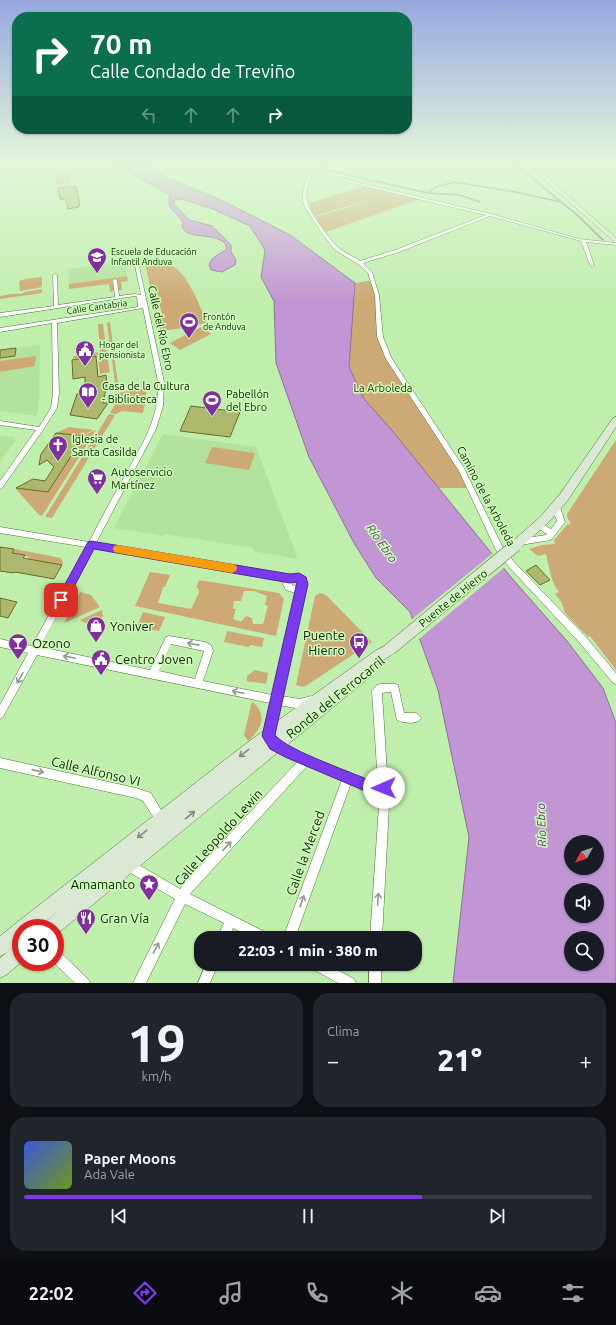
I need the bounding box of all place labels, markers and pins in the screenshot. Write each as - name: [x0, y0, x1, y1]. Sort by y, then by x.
- school or university icon: Escuela de Educación Infantil Anduva: [86, 246, 108, 274]
- place label: Escuela de Educación Infantil Anduva: [111, 247, 197, 267]
- sports icon: Frontón de Anduva: [178, 311, 200, 339]
- place label: Frontón de Anduva: [203, 312, 246, 332]
- public building icon: Hogar del pensionista: [74, 339, 96, 367]
- place label: Hogar del pensionista: [99, 340, 145, 360]
- place label: Casa de la Cultura - Biblioteca: [102, 380, 190, 405]
- library icon: Casa de la Cultura - Biblioteca: [77, 381, 99, 409]
- place label: Pabellón del Ebro: [226, 388, 269, 413]
- sports icon: Pabellón del Ebro: [201, 389, 223, 417]
- place label: Iglesia de Santa Casilda: [72, 433, 137, 458]
- church icon: Iglesia de Santa Casilda: [47, 434, 69, 462]
- place label: Autoservicio Martínez: [111, 466, 173, 491]
- supermarket icon: Autoservicio Martínez: [86, 467, 108, 495]
- pin: [44, 583, 78, 617]
- shop icon: Yoniver: [85, 615, 107, 643]
- place label: Yoniver: [110, 619, 154, 633]
- place label: Puente Hierro: [303, 628, 345, 657]
- bus stop icon: Puente Hierro: [348, 631, 370, 659]
- bar icon: Ozono: [7, 632, 29, 660]
- place label: Ozono: [32, 636, 71, 650]
- public building icon: Centro Joven: [90, 648, 112, 676]
- place label: Centro Joven: [115, 652, 193, 666]
- place icon: Amamanto: [138, 873, 160, 901]
- place label: Amamanto: [71, 877, 135, 891]
- restaurant icon: Gran Vía: [75, 907, 97, 935]
- place label: Gran Vía: [100, 911, 149, 925]

